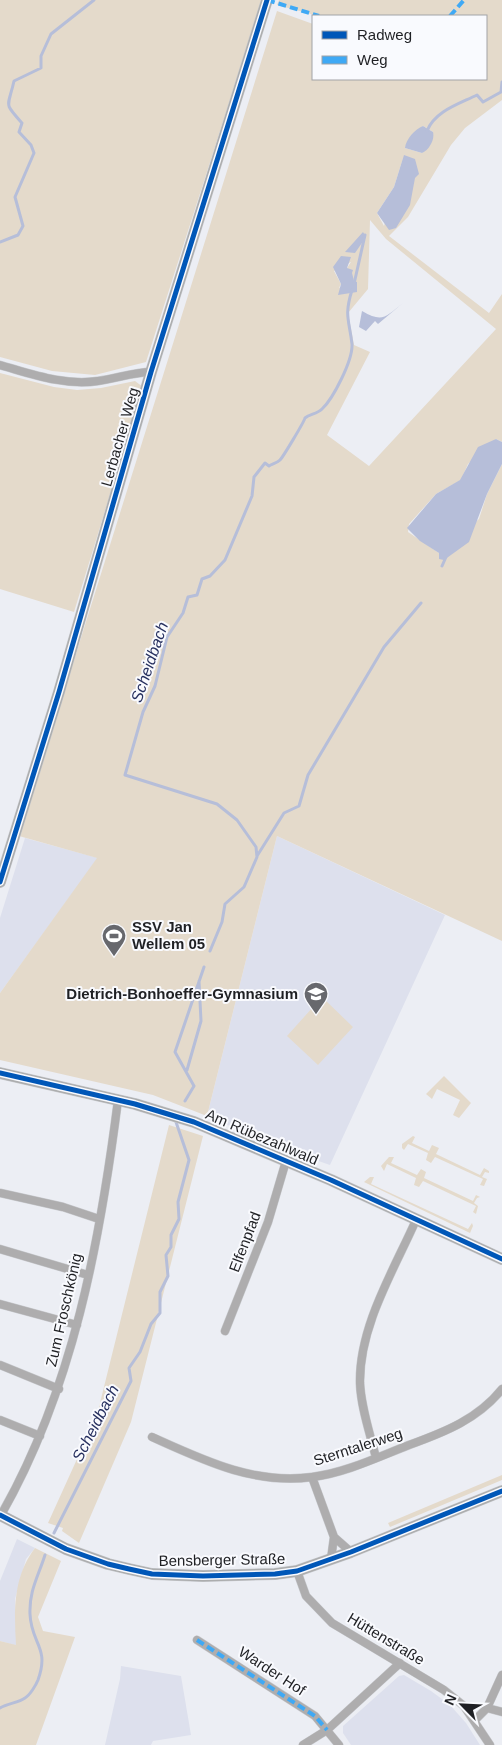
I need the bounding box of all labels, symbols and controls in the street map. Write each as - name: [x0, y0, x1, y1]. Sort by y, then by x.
- legend: [312, 15, 487, 80]
- text: Radweg: [357, 26, 412, 43]
- text: Weg: [357, 51, 388, 68]
- street label: Lerbacher Weg: [97, 385, 142, 488]
- water label: Scheidbach: [128, 620, 171, 704]
- place label: SSV Jan Wellem 05: [132, 918, 205, 952]
- sports icon: SSV Jan Wellem 05: [101, 923, 127, 957]
- school or university icon: Dietrich-Bonhoeffer-Gymnasium: [303, 981, 329, 1015]
- place label: Dietrich-Bonhoeffer-Gymnasium: [66, 985, 298, 1002]
- street label: Am Rübezahlwald: [203, 1105, 321, 1168]
- street label: Elfenpfad: [225, 1209, 264, 1274]
- street label: Zum Froschkönig: [42, 1252, 85, 1368]
- water label: Scheidbach: [69, 1382, 122, 1464]
- street label: Sterntalerweg: [311, 1424, 404, 1469]
- street label: Bensberger Straße: [158, 1550, 285, 1569]
- street label: Hüttenstraße: [345, 1609, 428, 1668]
- street label: Warder Hof: [236, 1643, 310, 1699]
- north arrow: [437, 1680, 487, 1730]
- text: N: [441, 1692, 459, 1708]

